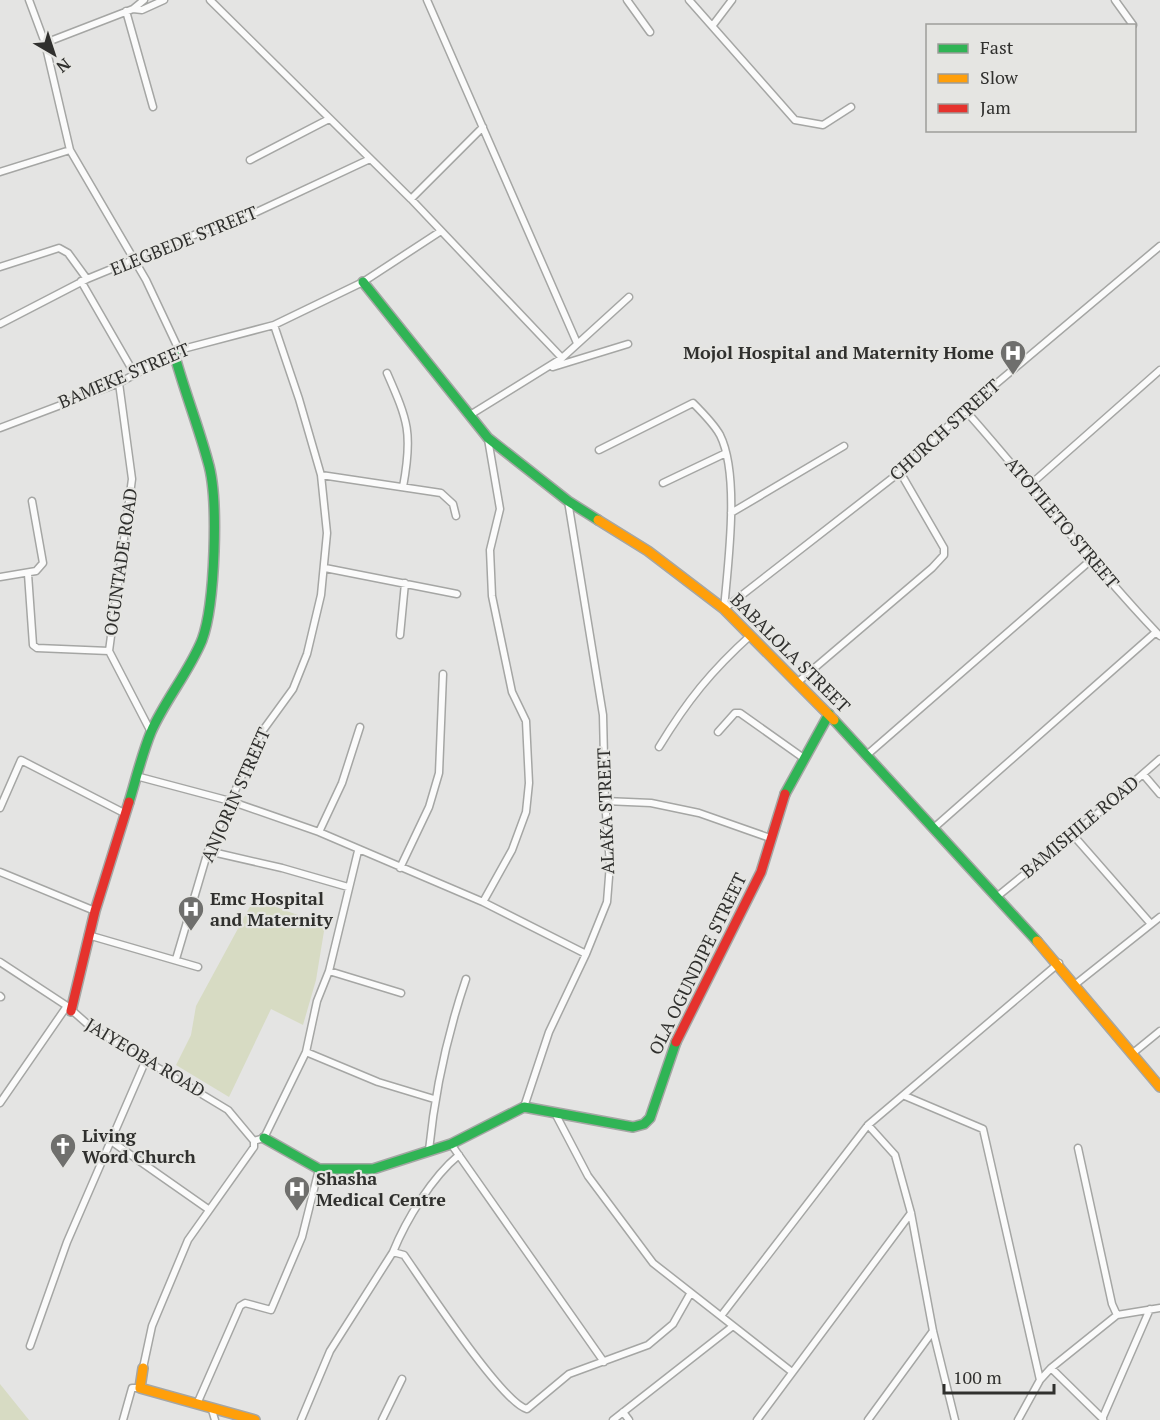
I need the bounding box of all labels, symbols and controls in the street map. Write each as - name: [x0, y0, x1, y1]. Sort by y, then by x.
- north arrow: [24, 24, 84, 84]
- legend: [926, 24, 1136, 132]
- text: Fast: [980, 35, 1014, 59]
- text: N: [52, 53, 75, 78]
- text: Slow: [980, 65, 1019, 89]
- text: Jam: [980, 95, 1011, 119]
- street label: ELEGBEDE STREET: [106, 200, 261, 281]
- street label: BAMEKE STREET: [54, 337, 193, 414]
- hospital icon: Mojol Hospital and Maternity Home: [998, 338, 1028, 376]
- place label: Mojol Hospital and Maternity Home: [683, 340, 994, 364]
- street label: CHURCH STREET: [884, 373, 1005, 485]
- street label: ATOTILETO STREET: [1001, 451, 1125, 593]
- street label: OGUNTADE ROAD: [98, 486, 142, 637]
- street label: BABALOLA STREET: [726, 587, 856, 717]
- street label: ANJORIN STREET: [195, 724, 275, 866]
- street label: ALAKA STREET: [591, 747, 619, 875]
- street label: BAMISHILE ROAD: [1015, 770, 1144, 883]
- street label: OLA OGUNDIPE STREET: [643, 869, 752, 1058]
- place label: Emc Hospital and Maternity: [210, 886, 333, 931]
- hospital icon: Emc Hospital and Maternity: [176, 894, 206, 932]
- street label: JAIYEOBA ROAD: [81, 1012, 210, 1102]
- place label: Living Word Church: [82, 1123, 196, 1168]
- church icon: Living Word Church: [48, 1131, 78, 1169]
- place label: Shasha Medical Centre: [316, 1166, 446, 1211]
- hospital icon: Shasha Medical Centre: [282, 1174, 312, 1212]
- scale bar: [944, 1357, 1054, 1395]
- text: 100 m: [953, 1365, 1002, 1389]

